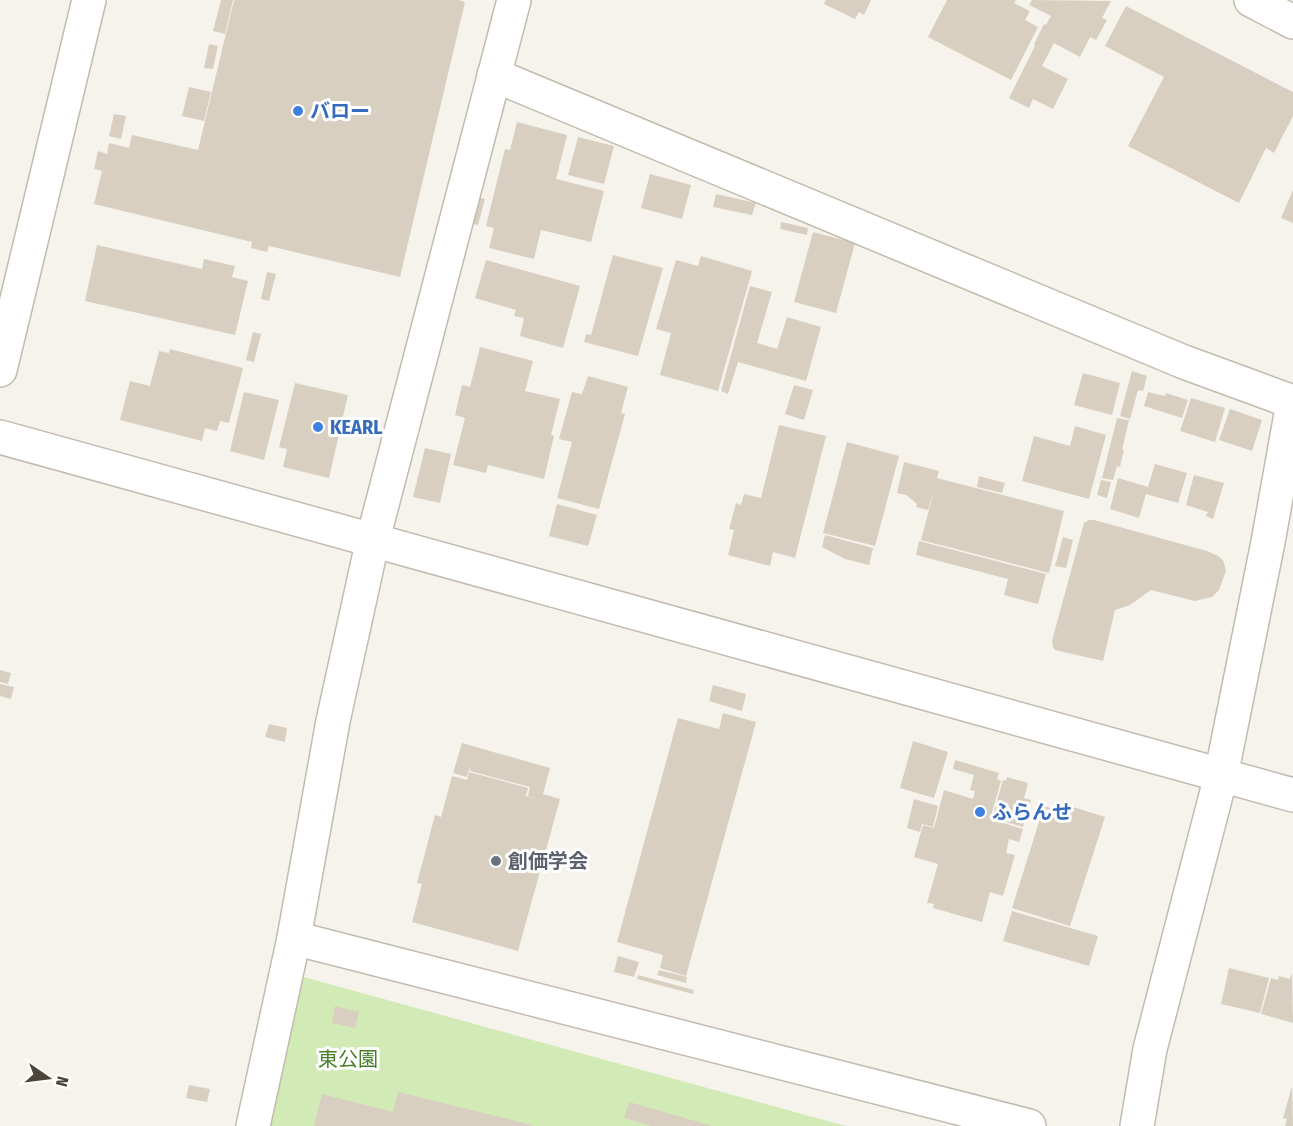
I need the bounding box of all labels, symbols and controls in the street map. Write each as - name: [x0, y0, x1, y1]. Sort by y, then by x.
- place label: バロー: [310, 99, 370, 123]
- marker: バロー: [291, 104, 305, 118]
- place label: KEARL: [330, 415, 383, 439]
- marker: KEARL: [311, 420, 325, 434]
- place label: ふらんせ: [992, 800, 1072, 824]
- marker: ふらんせ: [973, 805, 987, 819]
- place label: 創価学会: [508, 849, 588, 873]
- marker: 創価学会: [489, 854, 503, 868]
- park label: 東公園: [318, 1047, 378, 1071]
- north arrow: [18, 1048, 78, 1108]
- text: N: [52, 1075, 72, 1088]

